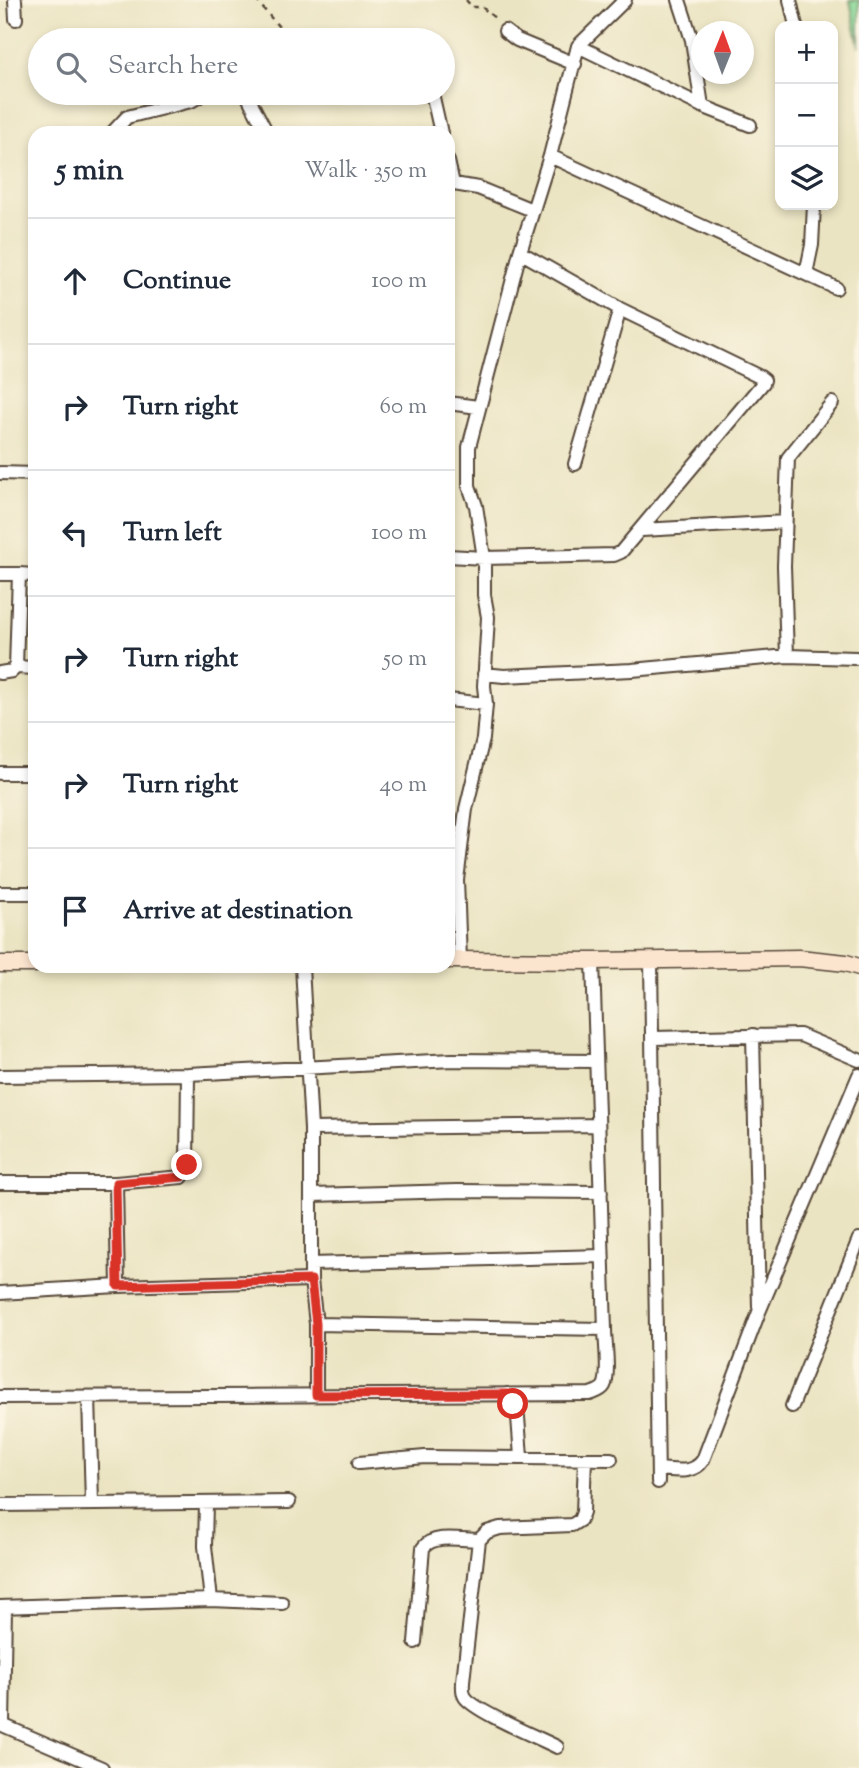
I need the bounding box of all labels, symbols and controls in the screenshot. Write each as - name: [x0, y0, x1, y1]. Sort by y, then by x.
- north arrow: [691, 21, 754, 84]
- map controls: [775, 21, 838, 210]
- button: +: [775, 21, 838, 84]
- search box: [28, 28, 455, 105]
- icon: search: [52, 48, 90, 86]
- text: Search here: [108, 48, 238, 85]
- button: −: [775, 84, 838, 147]
- button: layers: [775, 147, 838, 210]
- text: 5 min: [56, 150, 124, 193]
- text: Walk · 350 m: [304, 155, 427, 188]
- icon: ahead: [56, 262, 94, 300]
- text: Continue: [123, 263, 231, 300]
- text: 100 m: [371, 265, 427, 298]
- icon: right: [56, 388, 94, 426]
- text: Turn right: [123, 389, 238, 426]
- text: 60 m: [379, 391, 427, 424]
- icon: left: [56, 514, 94, 552]
- text: Turn left: [123, 515, 222, 552]
- text: 100 m: [371, 517, 427, 550]
- icon: right: [56, 640, 94, 678]
- text: Turn right: [123, 641, 238, 678]
- text: 50 m: [383, 643, 427, 676]
- icon: right: [56, 766, 94, 804]
- text: Turn right: [123, 767, 238, 804]
- text: 40 m: [380, 769, 427, 802]
- icon: arrive: [56, 892, 94, 930]
- text: Arrive at destination: [123, 893, 353, 930]
- route end: [171, 1149, 202, 1180]
- route start: [497, 1388, 528, 1419]

